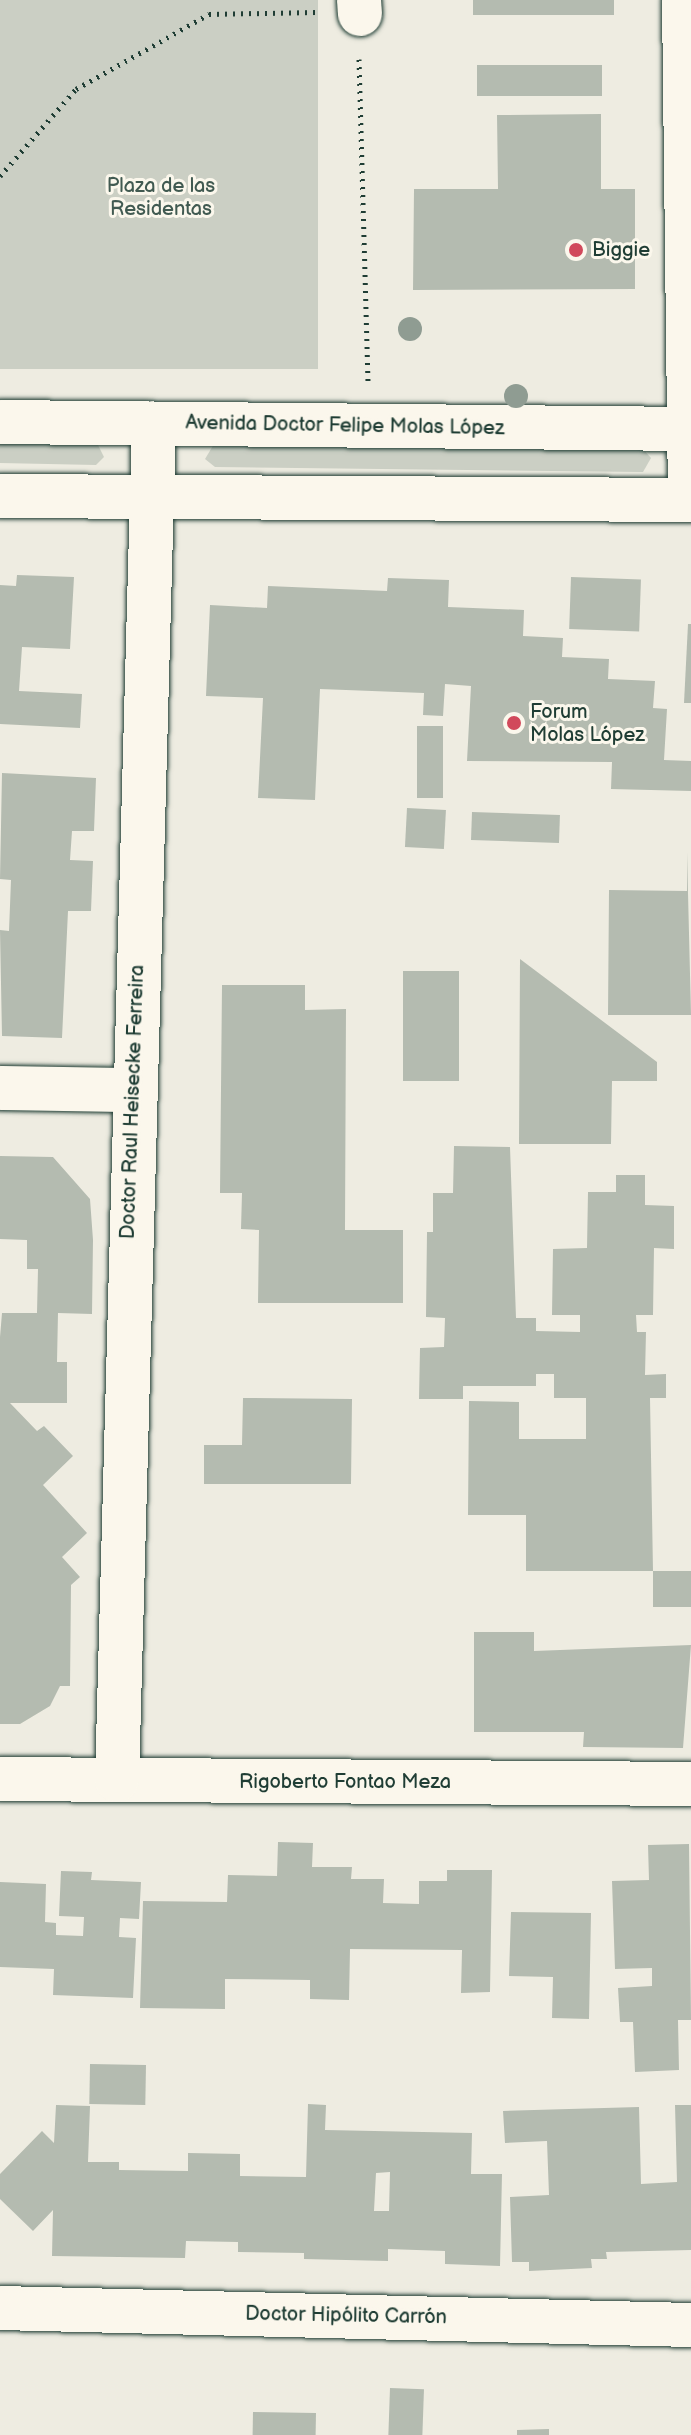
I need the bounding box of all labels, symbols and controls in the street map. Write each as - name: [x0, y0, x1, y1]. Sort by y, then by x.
- park label: Plaza de las Residentas: [107, 174, 215, 221]
- place label: Biggie: [592, 238, 650, 262]
- marker: Biggie: [567, 241, 585, 259]
- street label: Avenida Doctor Felipe Molas López: [185, 411, 505, 441]
- place label: Forum Molas López: [530, 700, 645, 747]
- marker: Forum Molas López: [505, 714, 523, 732]
- street label: Doctor Raul Heisecke Ferreira: [116, 964, 150, 1240]
- street label: Rigoberto Fontao Meza: [239, 1770, 451, 1794]
- street label: Doctor Hipólito Carrón: [245, 2302, 447, 2330]

